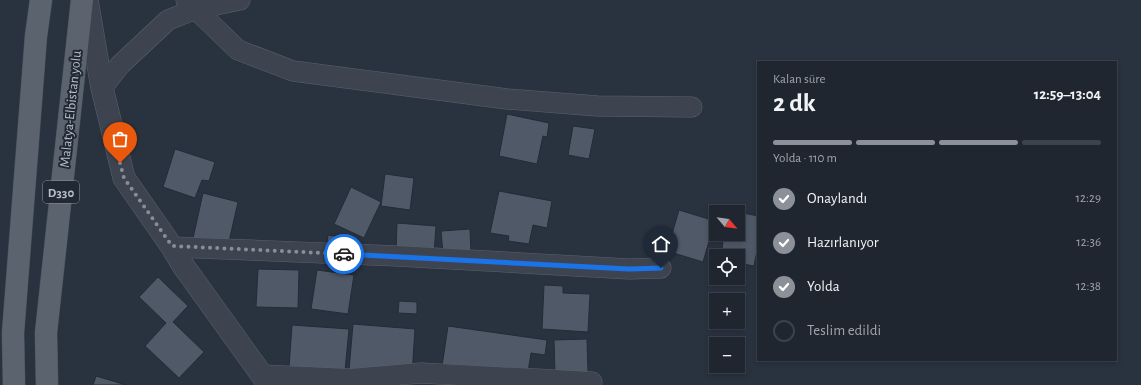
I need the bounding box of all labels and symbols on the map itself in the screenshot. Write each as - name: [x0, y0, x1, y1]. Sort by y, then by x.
- street label: Malatya-Elbistan yolu: [58, 50, 84, 168]
- pin: [103, 122, 137, 163]
- road number: D330: [43, 181, 79, 203]
- north arrow: [709, 205, 745, 241]
- pin: [644, 227, 678, 268]
- courier: [324, 234, 364, 274]

